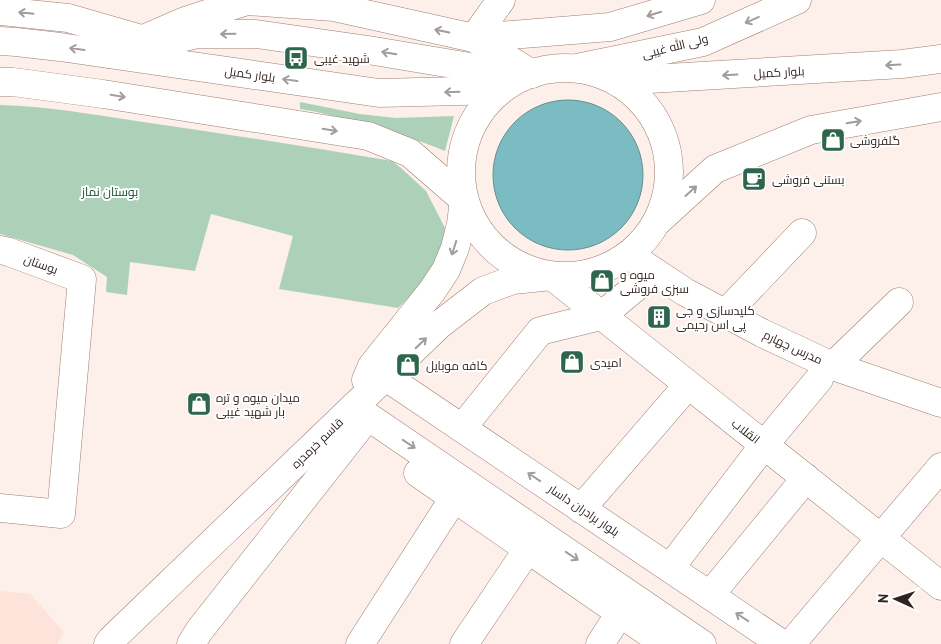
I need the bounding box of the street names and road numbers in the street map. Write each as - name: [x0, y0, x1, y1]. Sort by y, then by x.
- street label: ولی الله غیبی: [640, 31, 710, 61]
- street label: بلوار کمیل: [224, 63, 276, 85]
- street label: بلوار کمیل: [753, 63, 805, 81]
- street label: بوستان: [22, 251, 60, 277]
- street label: مدرس چهارم: [760, 327, 825, 369]
- street label: قاسم خرمدره: [288, 415, 347, 472]
- street label: انقلاب: [729, 415, 763, 447]
- street label: بلوار برادران داسار: [545, 480, 622, 539]

